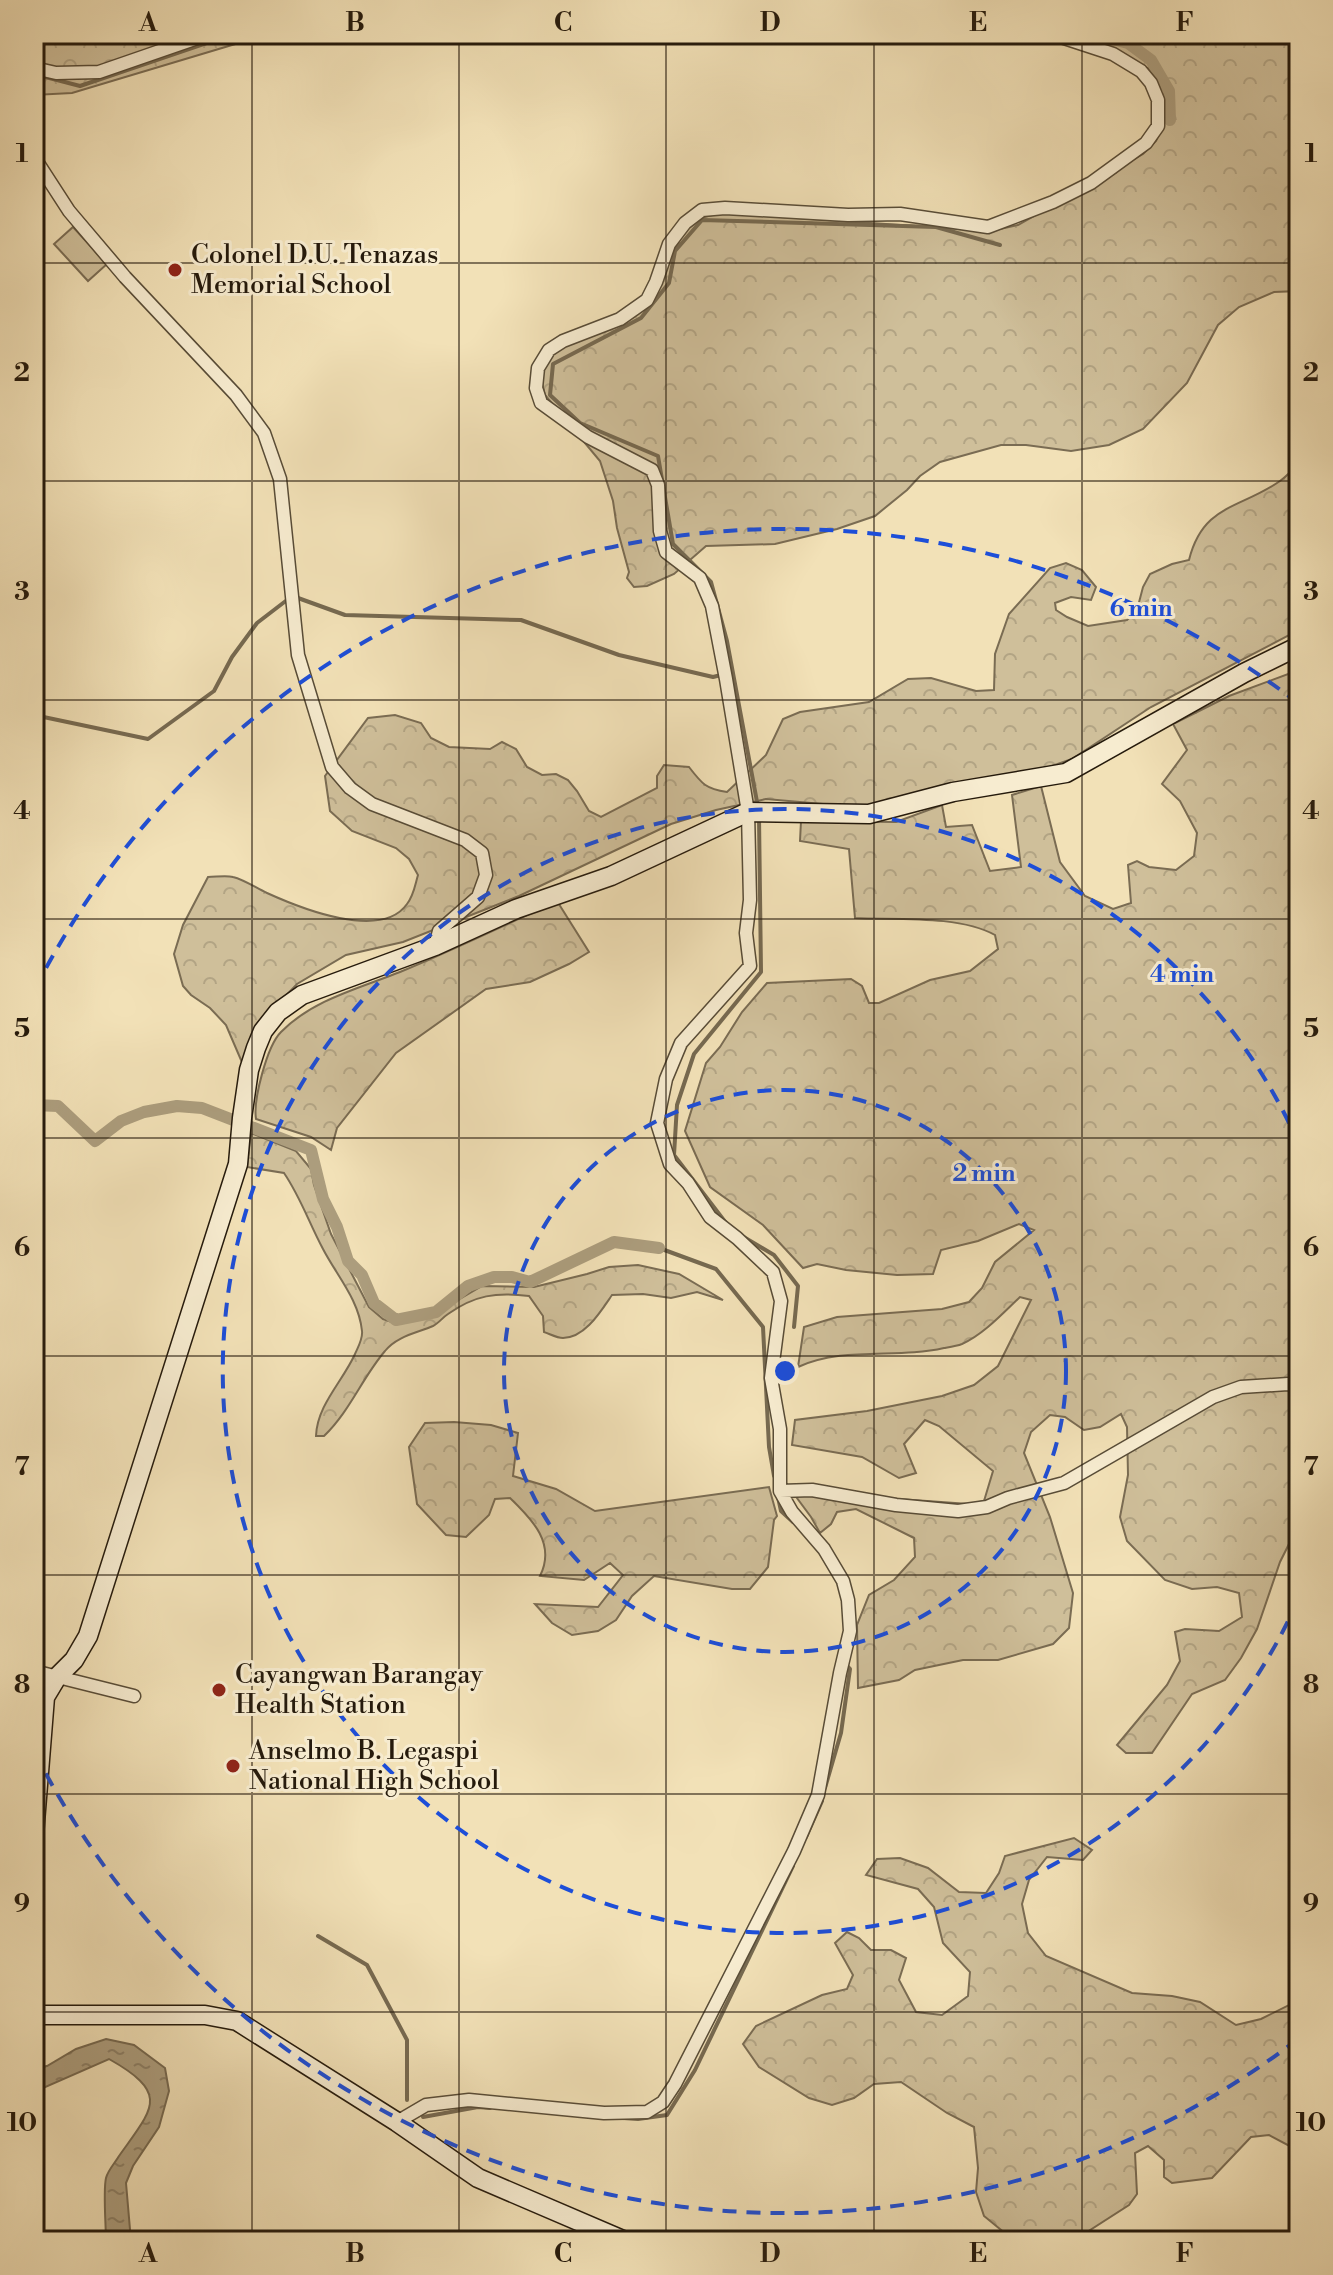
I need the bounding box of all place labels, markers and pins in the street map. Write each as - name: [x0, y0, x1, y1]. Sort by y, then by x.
- place label: Colonel D.U. Tenazas Memorial School: [191, 239, 438, 301]
- marker: Colonel D.U. Tenazas Memorial School: [166, 261, 184, 279]
- centre of rings: [771, 1357, 799, 1385]
- place label: Cayangwan Barangay Health Station: [235, 1659, 483, 1721]
- marker: Cayangwan Barangay Health Station: [210, 1681, 228, 1699]
- place label: Anselmo B. Legaspi National High School: [248, 1735, 499, 1797]
- marker: Anselmo B. Legaspi National High School: [224, 1757, 242, 1775]

